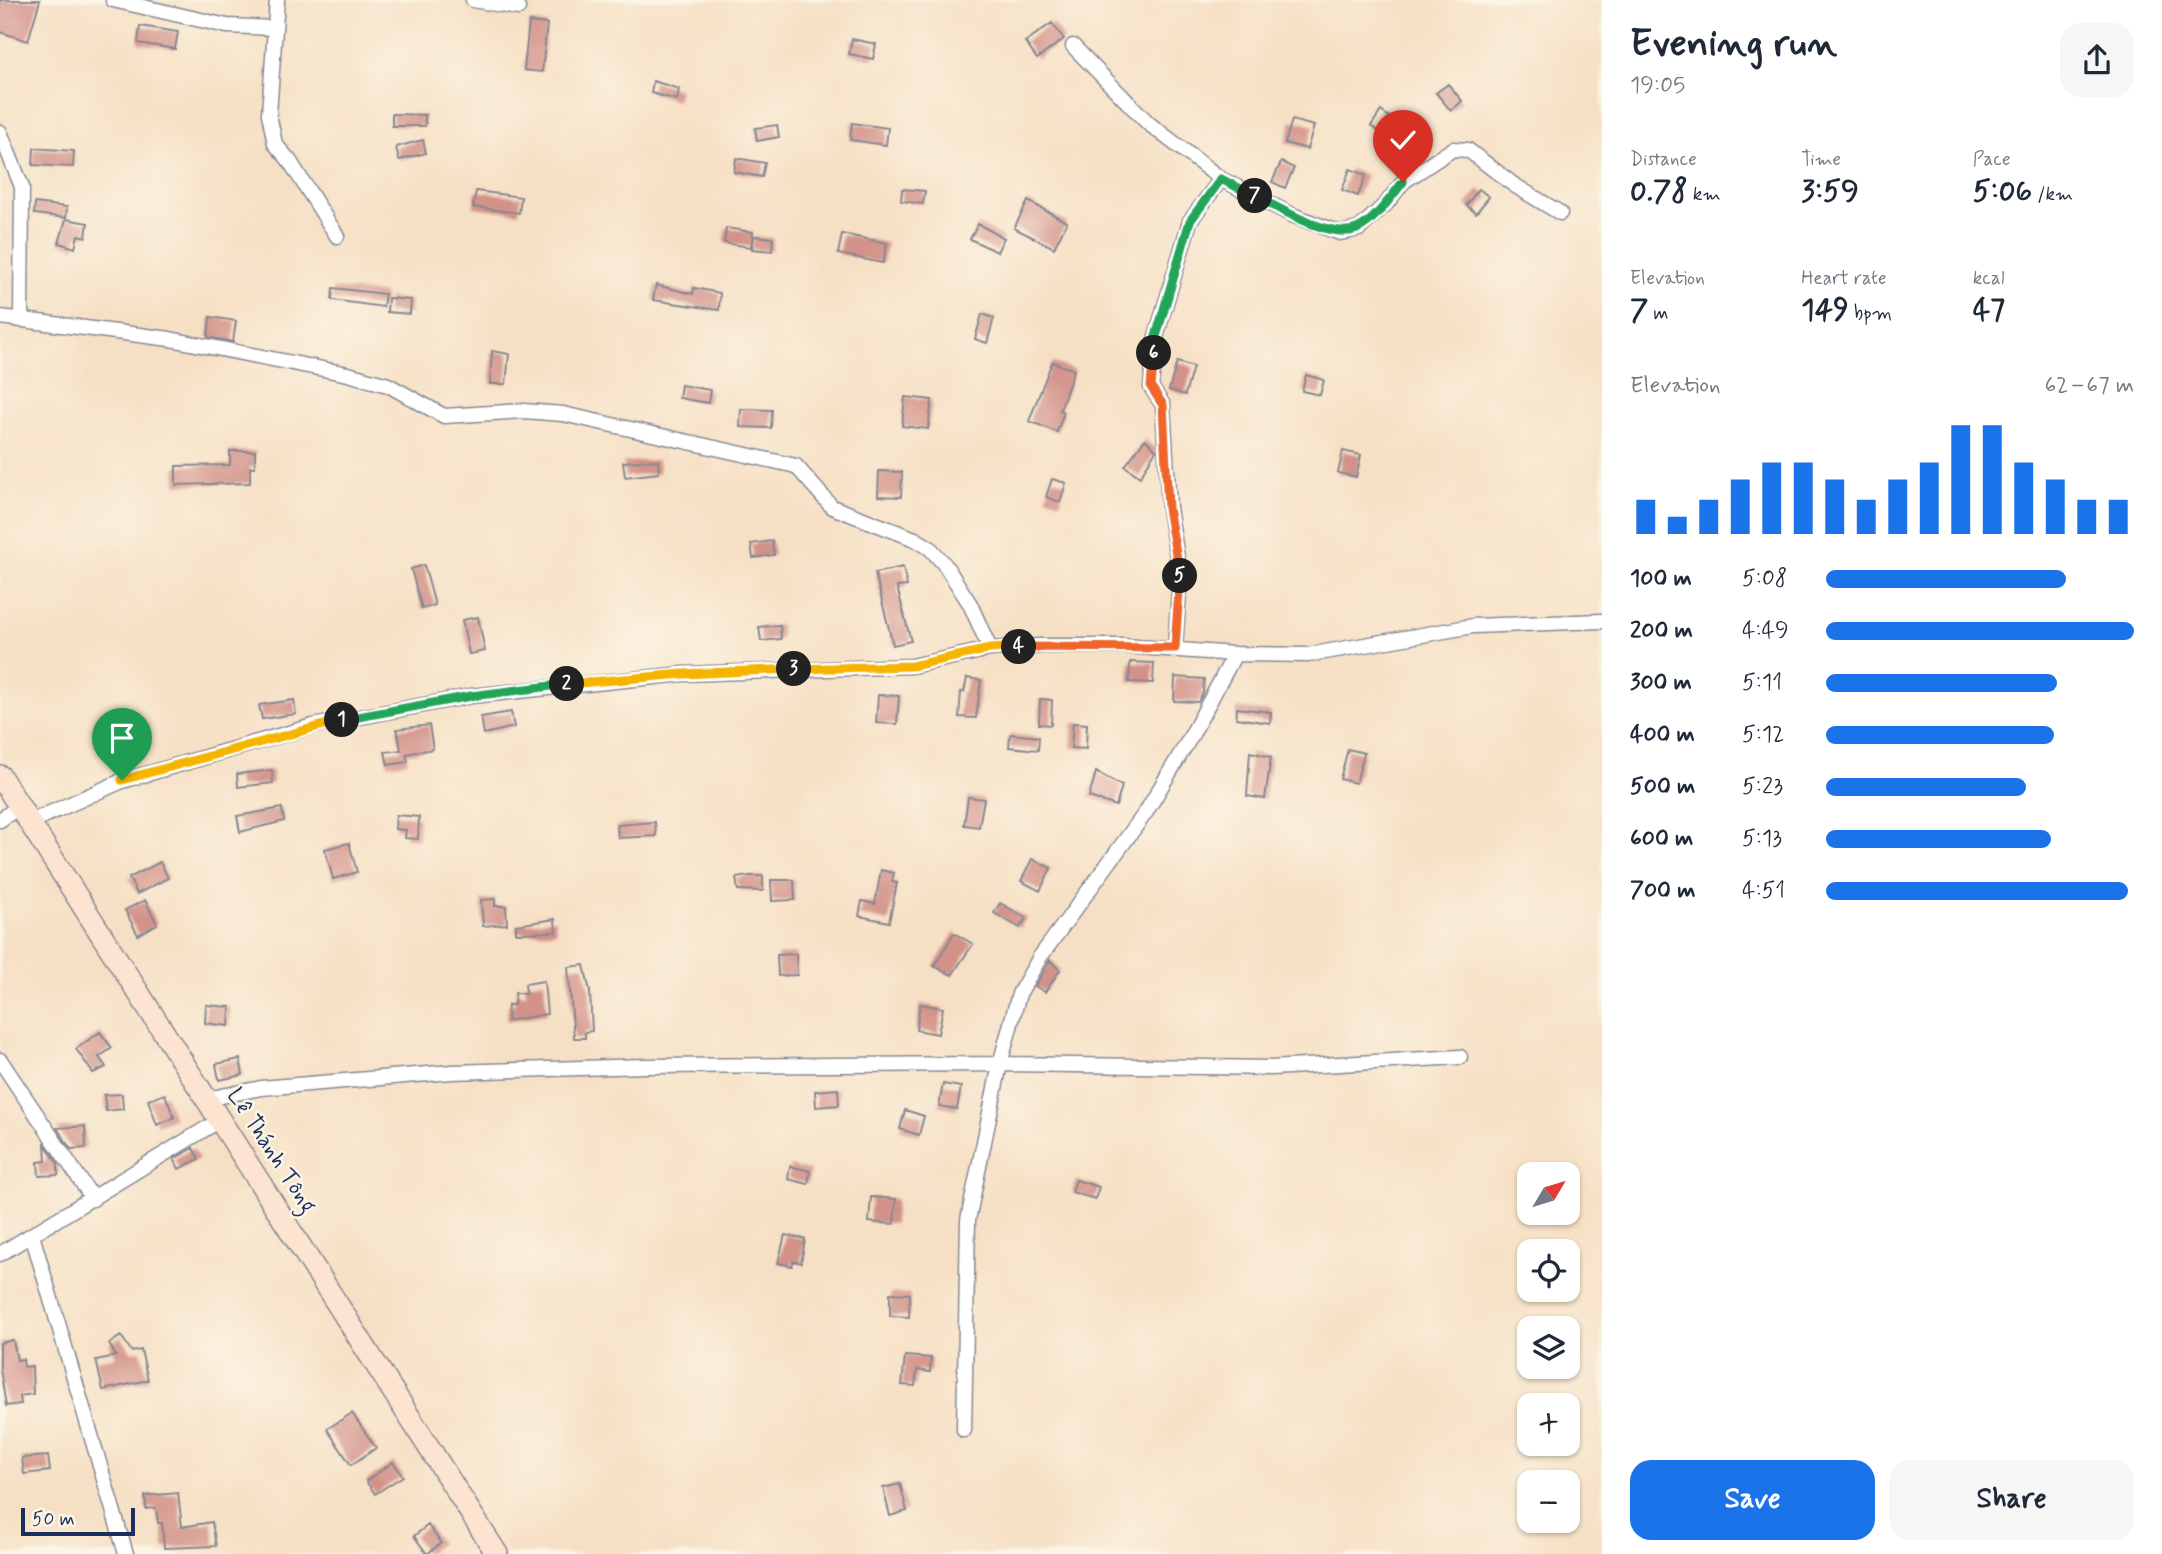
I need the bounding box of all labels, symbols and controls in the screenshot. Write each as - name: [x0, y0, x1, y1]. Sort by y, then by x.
- text: Evening run: [1630, 20, 1837, 69]
- button: share: [2060, 23, 2134, 97]
- text: 19:05: [1630, 71, 1685, 101]
- pin: [1373, 110, 1433, 182]
- icon: check: [1384, 121, 1422, 159]
- text: Distance: [1630, 147, 1697, 172]
- text: Time: [1801, 147, 1841, 172]
- text: Pace: [1973, 147, 2010, 172]
- text: 0.78: [1630, 172, 1688, 211]
- text: 3:59: [1801, 172, 1859, 211]
- text: 5:06: [1973, 172, 2032, 211]
- pin: 7: [1238, 178, 1272, 214]
- text: km: [1688, 182, 1721, 207]
- text: /km: [2032, 182, 2073, 207]
- text: 7: [1249, 183, 1260, 208]
- text: Elevation: [1630, 266, 1705, 291]
- text: Heart rate: [1801, 266, 1887, 291]
- text: kcal: [1973, 266, 2005, 291]
- text: 7: [1630, 291, 1648, 330]
- text: 149: [1801, 291, 1849, 330]
- text: 47: [1973, 291, 2005, 330]
- text: m: [1648, 301, 1668, 326]
- text: bpm: [1849, 301, 1892, 326]
- pin: 6: [1136, 336, 1172, 370]
- text: 6: [1149, 340, 1158, 365]
- text: Elevation: [1630, 371, 1721, 401]
- text: 62–67 m: [2045, 371, 2134, 401]
- pin: 5: [1162, 558, 1198, 594]
- text: 5: [1174, 563, 1185, 588]
- text: 100 m: [1630, 564, 1692, 594]
- text: 5:08: [1742, 564, 1787, 594]
- text: 200 m: [1630, 616, 1693, 646]
- text: 4:49: [1742, 616, 1789, 646]
- pin: 4: [1002, 630, 1036, 664]
- text: 4: [1013, 634, 1024, 659]
- pin: 3: [776, 652, 812, 686]
- text: 3: [789, 656, 798, 681]
- pin: 2: [550, 666, 584, 702]
- text: 300 m: [1630, 668, 1692, 698]
- text: 5:11: [1742, 668, 1782, 698]
- text: 2: [562, 671, 571, 696]
- pin: 1: [324, 702, 360, 738]
- text: 1: [337, 707, 346, 732]
- pin: [92, 708, 152, 780]
- icon: arrive: [103, 719, 141, 757]
- text: 400 m: [1630, 720, 1695, 750]
- text: 5:12: [1742, 720, 1784, 750]
- text: 500 m: [1630, 772, 1695, 802]
- text: 5:23: [1742, 772, 1783, 802]
- text: 600 m: [1630, 824, 1693, 854]
- text: 5:13: [1742, 824, 1782, 854]
- text: 700 m: [1630, 876, 1695, 906]
- text: 4:51: [1742, 876, 1785, 906]
- street label: Lê Thánh Tông: [218, 1083, 323, 1220]
- north arrow: [1517, 1162, 1580, 1225]
- map controls: [1517, 1162, 1580, 1533]
- button: locate: [1517, 1239, 1580, 1302]
- button: layers: [1517, 1316, 1580, 1379]
- button: +: [1517, 1393, 1580, 1456]
- button: Save: [1630, 1460, 1875, 1540]
- button: Share: [1889, 1460, 2134, 1540]
- button: −: [1517, 1470, 1580, 1533]
- scale bar: [21, 1505, 135, 1537]
- text: 50 m: [32, 1507, 75, 1532]

